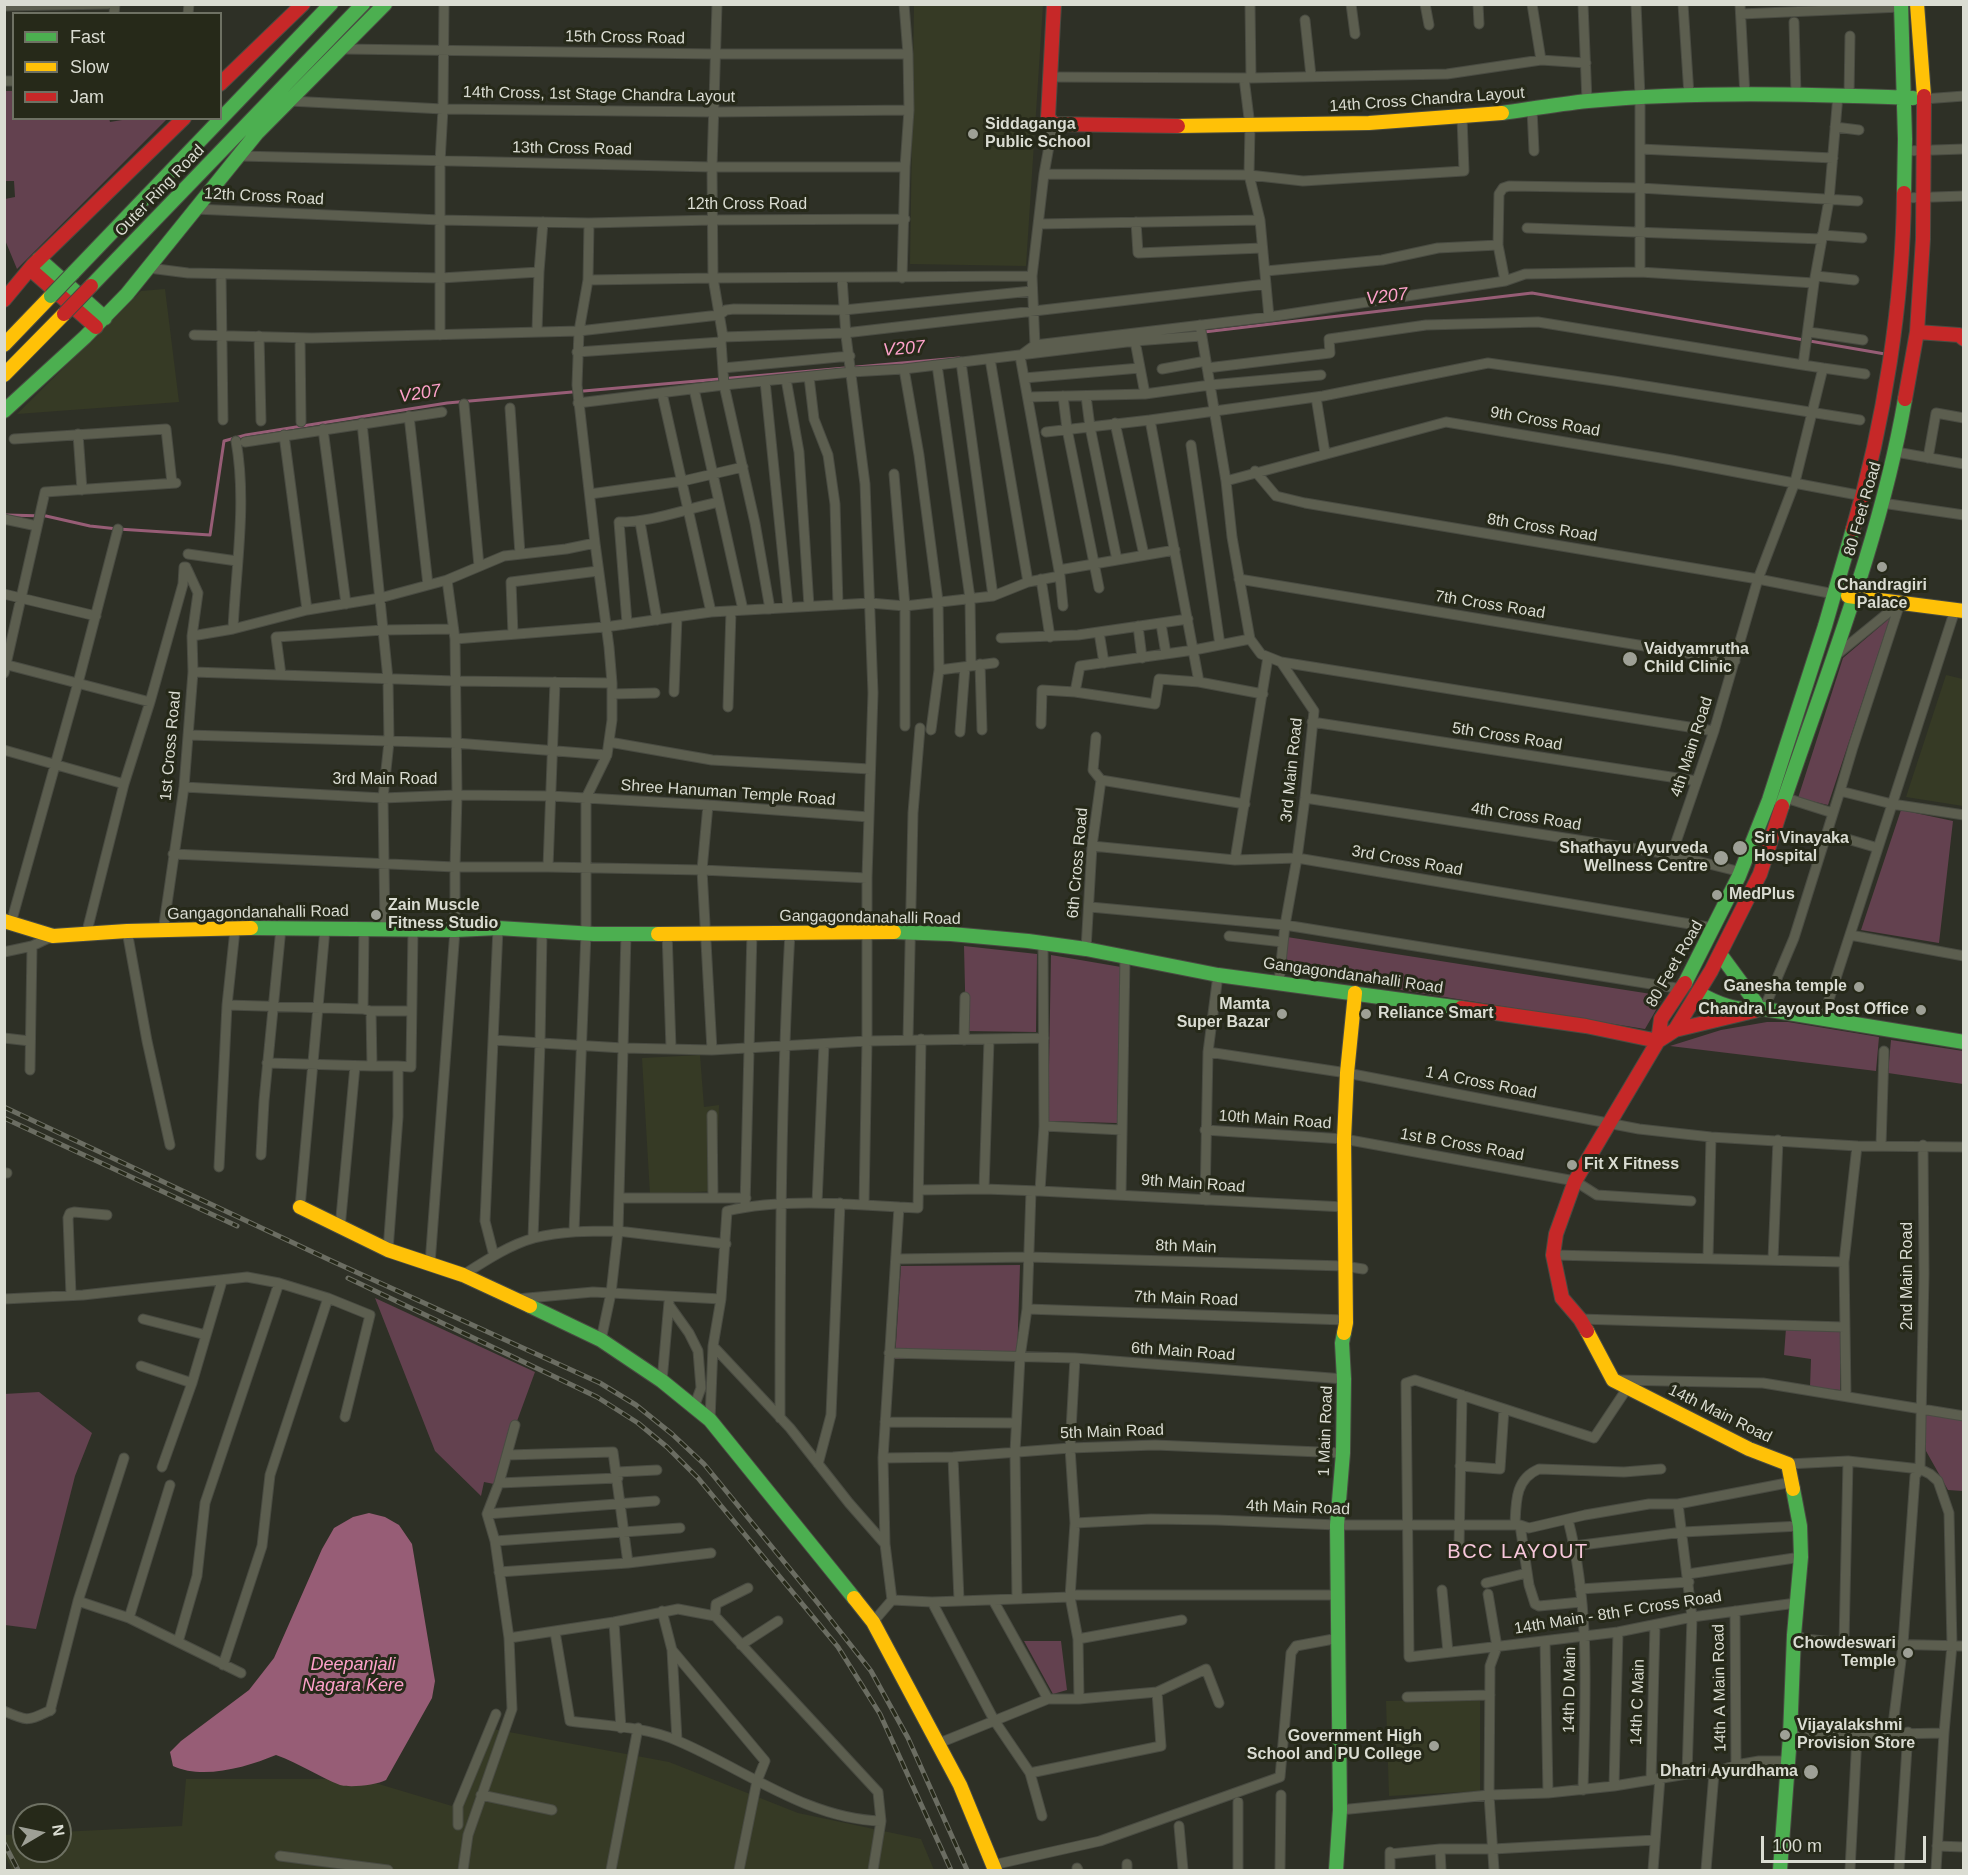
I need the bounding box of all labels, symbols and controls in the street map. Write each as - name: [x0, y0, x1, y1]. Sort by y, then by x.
- legend: [12, 12, 222, 120]
- text: Fast: [70, 27, 105, 47]
- street label: 15th Cross Road: [565, 27, 685, 49]
- text: Slow: [70, 57, 109, 77]
- street label: 14th Cross, 1st Stage Chandra Layout: [463, 83, 735, 107]
- street label: 14th Cross Chandra Layout: [1329, 84, 1525, 116]
- text: Jam: [70, 87, 104, 107]
- place label: Siddaganga Public School: [985, 115, 1091, 153]
- marker: Siddaganga Public School: [966, 127, 980, 141]
- street label: 13th Cross Road: [512, 138, 632, 160]
- street label: Outer Ring Road: [111, 141, 209, 241]
- street label: 12th Cross Road: [204, 184, 324, 210]
- street label: 12th Cross Road: [687, 195, 807, 215]
- water label: V207: [1365, 284, 1409, 310]
- water label: V207: [882, 336, 926, 362]
- water label: V207: [398, 380, 442, 408]
- street label: 9th Cross Road: [1489, 403, 1601, 441]
- street label: 80 Feet Road: [1840, 460, 1886, 558]
- street label: 8th Cross Road: [1486, 510, 1598, 546]
- marker: Chandragiri Palace: [1875, 560, 1889, 574]
- place label: Chandragiri Palace: [1837, 576, 1927, 614]
- street label: 7th Cross Road: [1434, 587, 1546, 623]
- place label: Vaidyamrutha Child Clinic: [1644, 640, 1749, 678]
- marker: Vaidyamrutha Child Clinic: [1621, 650, 1639, 668]
- street label: 1st Cross Road: [157, 690, 185, 802]
- street label: 4th Main Road: [1667, 695, 1717, 799]
- street label: 3rd Main Road: [1277, 717, 1307, 823]
- street label: 5th Cross Road: [1451, 719, 1563, 755]
- street label: 3rd Main Road: [333, 770, 437, 790]
- street label: Shree Hanuman Temple Road: [620, 776, 836, 810]
- street label: 4th Cross Road: [1470, 799, 1582, 835]
- street label: 6th Cross Road: [1064, 807, 1092, 919]
- place label: Sri Vinayaka Hospital: [1754, 829, 1849, 867]
- place label: Shathayu Ayurveda Wellness Centre: [1559, 839, 1708, 877]
- marker: Sri Vinayaka Hospital: [1731, 839, 1749, 857]
- street label: 3rd Cross Road: [1350, 842, 1464, 880]
- marker: Shathayu Ayurveda Wellness Centre: [1712, 849, 1730, 867]
- place label: MedPlus: [1729, 885, 1795, 905]
- marker: MedPlus: [1710, 888, 1724, 902]
- place label: Zain Muscle Fitness Studio: [388, 896, 498, 934]
- street label: Gangagondanahalli Road: [167, 902, 349, 924]
- street label: Gangagondanahalli Road: [779, 907, 961, 929]
- marker: Zain Muscle Fitness Studio: [369, 908, 383, 922]
- street label: 80 Feet Road: [1642, 917, 1708, 1011]
- street label: Gangagondanahalli Road: [1262, 954, 1444, 998]
- place label: Ganesha temple: [1723, 977, 1847, 997]
- marker: Ganesha temple: [1852, 980, 1866, 994]
- place label: Mamta Super Bazar: [1177, 995, 1270, 1033]
- place label: Chandra Layout Post Office: [1698, 1000, 1909, 1020]
- marker: Chandra Layout Post Office: [1914, 1003, 1928, 1017]
- place label: Reliance Smart: [1378, 1004, 1494, 1024]
- marker: Mamta Super Bazar: [1275, 1007, 1289, 1021]
- marker: Reliance Smart: [1359, 1007, 1373, 1021]
- street label: 1 A Cross Road: [1424, 1063, 1538, 1103]
- street label: 10th Main Road: [1218, 1106, 1332, 1134]
- street label: 1st B Cross Road: [1399, 1125, 1525, 1165]
- place label: Fit X Fitness: [1584, 1155, 1679, 1175]
- marker: Fit X Fitness: [1565, 1158, 1579, 1172]
- street label: 9th Main Road: [1140, 1171, 1246, 1197]
- street label: 2nd Main Road: [1898, 1222, 1918, 1330]
- street label: 8th Main: [1155, 1236, 1217, 1258]
- street label: 7th Main Road: [1134, 1288, 1238, 1310]
- street label: 6th Main Road: [1130, 1339, 1236, 1365]
- street label: 14th Main Road: [1665, 1381, 1775, 1447]
- street label: 1 Main Road: [1315, 1385, 1337, 1477]
- street label: 5th Main Road: [1060, 1421, 1164, 1443]
- street label: 4th Main Road: [1246, 1497, 1350, 1519]
- district label: BCC LAYOUT: [1447, 1540, 1589, 1564]
- street label: 14th Main - 8th F Cross Road: [1513, 1587, 1723, 1639]
- street label: 14th A Main Road: [1709, 1624, 1731, 1752]
- place label: Chowdeswari Temple: [1793, 1634, 1896, 1672]
- marker: Chowdeswari Temple: [1901, 1646, 1915, 1660]
- street label: 14th D Main: [1560, 1647, 1580, 1733]
- water label: Deepanjali Nagara Kere: [302, 1654, 404, 1696]
- street label: 14th C Main: [1627, 1659, 1649, 1745]
- place label: Vijayalakshmi Provision Store: [1797, 1716, 1915, 1754]
- place label: Government High School and PU College: [1247, 1727, 1422, 1765]
- marker: Vijayalakshmi Provision Store: [1778, 1728, 1792, 1742]
- marker: Government High School and PU College: [1427, 1739, 1441, 1753]
- place label: Dhatri Ayurdhama: [1660, 1762, 1798, 1782]
- marker: Dhatri Ayurdhama: [1802, 1763, 1820, 1781]
- north arrow: [12, 1803, 72, 1863]
- text: N: [49, 1823, 68, 1837]
- scale bar: [1764, 1824, 1929, 1862]
- text: 100 m: [1772, 1836, 1822, 1856]

